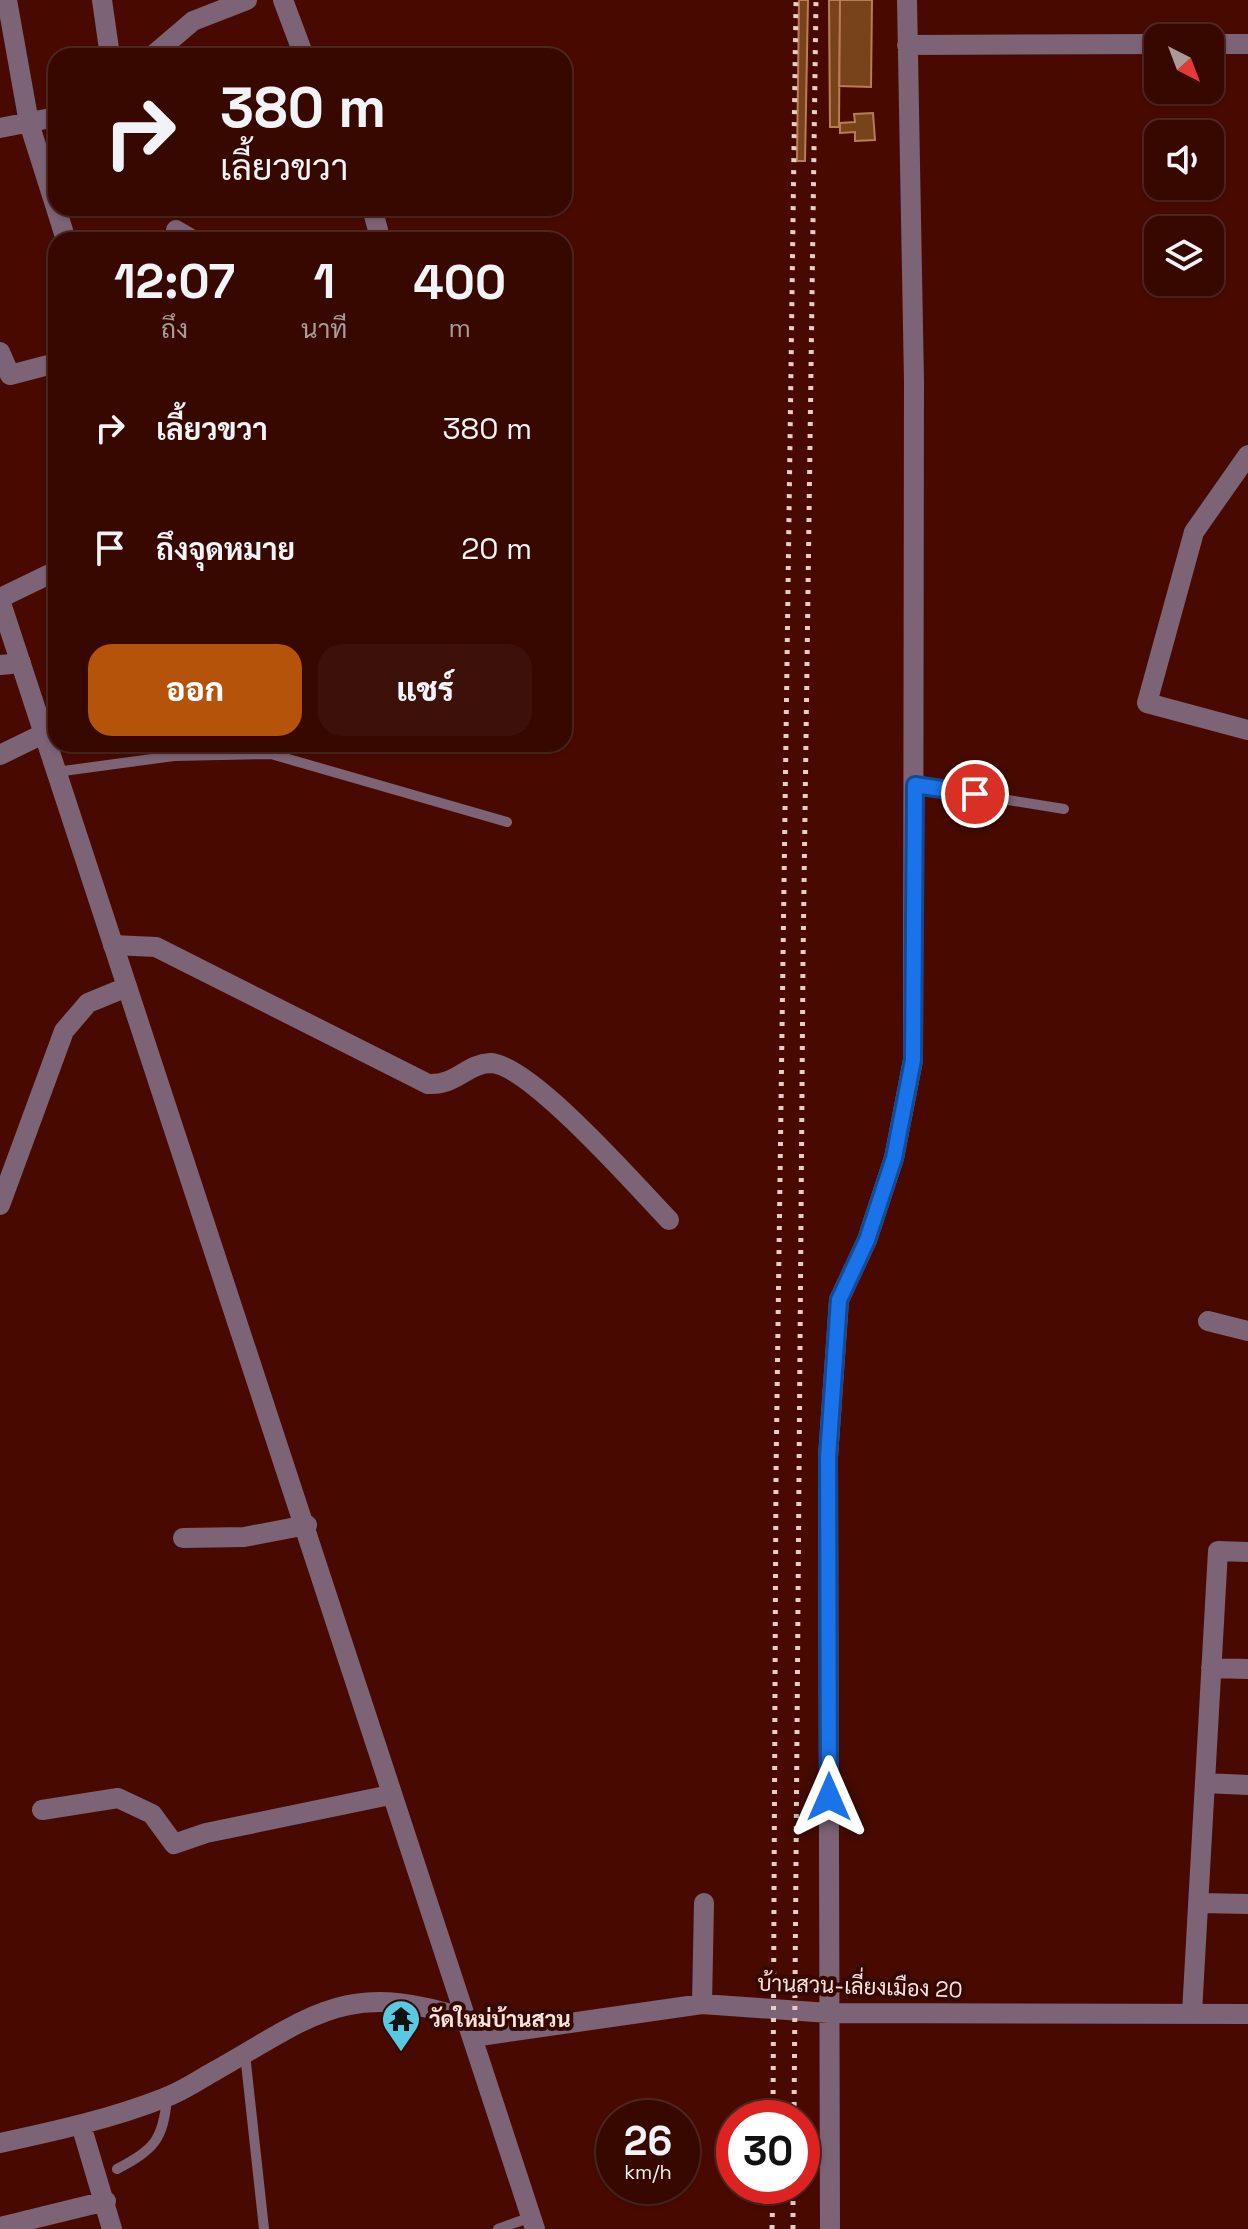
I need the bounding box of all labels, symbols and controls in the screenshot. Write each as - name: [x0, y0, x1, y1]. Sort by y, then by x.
- north arrow: [1144, 24, 1224, 104]
- map controls: [1144, 24, 1224, 296]
- text: 380 m: [220, 72, 386, 143]
- icon: right: [88, 80, 192, 184]
- button: sound: [1144, 120, 1224, 200]
- text: เลี้ยวขวา: [220, 145, 348, 191]
- button: layers: [1144, 216, 1224, 296]
- text: 12:07: [114, 251, 235, 312]
- text: 1: [313, 251, 335, 312]
- text: 400: [413, 252, 506, 313]
- text: m: [448, 311, 471, 345]
- text: ถึง: [161, 312, 188, 346]
- text: นาที: [301, 312, 347, 346]
- icon: right: [88, 406, 132, 450]
- text: 380 m: [442, 409, 532, 448]
- text: เลี้ยวขวา: [156, 410, 268, 449]
- icon: arrive: [88, 526, 132, 570]
- text: 20 m: [461, 529, 532, 568]
- text: ถึงจุดหมาย: [156, 530, 295, 569]
- button: ออก: [88, 644, 302, 736]
- button: แชร์: [318, 644, 532, 736]
- pin: [941, 760, 1009, 828]
- icon: arrive: [953, 772, 997, 816]
- position arrow: [787, 1755, 871, 1839]
- street label: บ้านสวน-เลี่ยงเมือง 20: [757, 1963, 963, 2004]
- temple icon: วัดใหม่บ้านสวน: [380, 1998, 422, 2053]
- place label: วัดใหม่บ้านสวน: [429, 2005, 571, 2033]
- speed limit sign: 30: [716, 2100, 820, 2204]
- text: 26: [624, 2116, 672, 2167]
- text: km/h: [624, 2159, 672, 2185]

